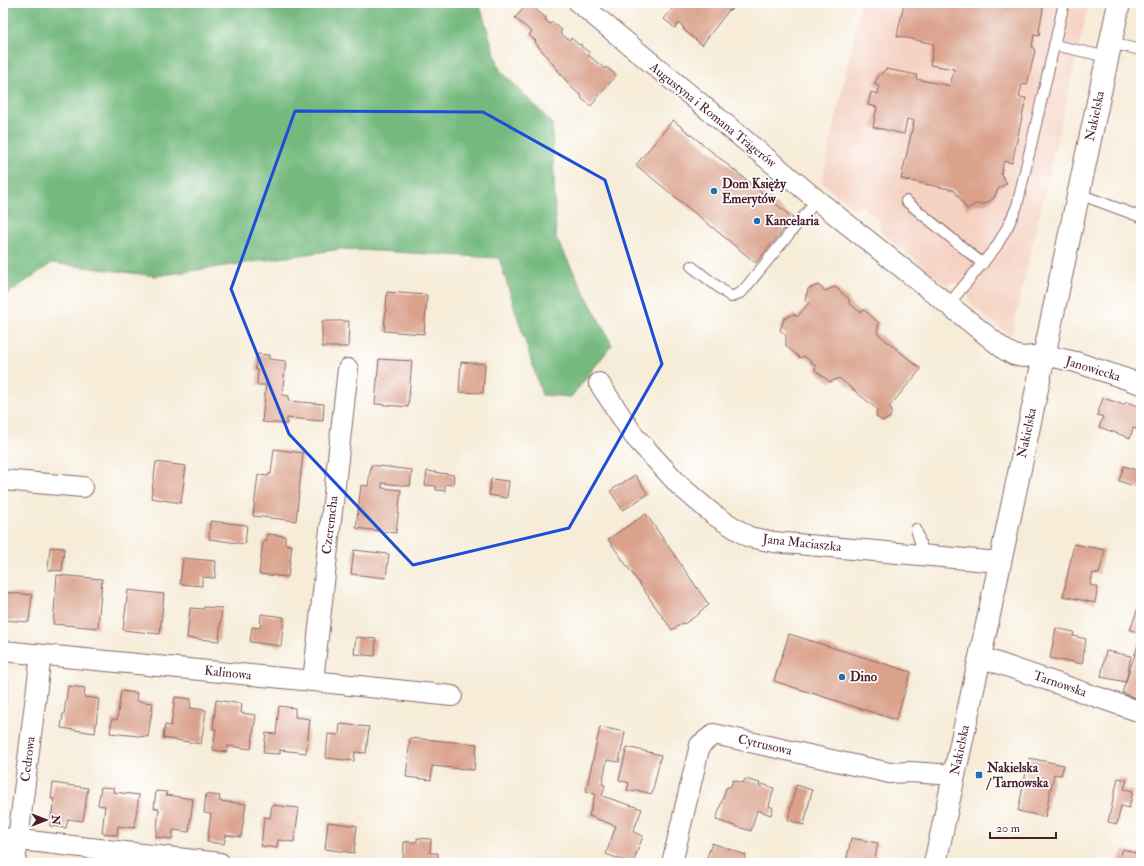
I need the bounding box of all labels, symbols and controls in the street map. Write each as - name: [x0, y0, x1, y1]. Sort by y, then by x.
- street label: Augustyna i Romana Trägerów: [645, 58, 780, 172]
- street label: Nakielska: [1082, 89, 1108, 143]
- place label: Dom Księży Emerytów: [722, 176, 787, 208]
- marker: Dom Księży Emerytów: [709, 186, 719, 196]
- place label: Kancelaria: [765, 213, 820, 229]
- marker: Kancelaria: [752, 216, 762, 226]
- street label: Janowiecka: [1063, 353, 1123, 385]
- street label: Nakielska: [1014, 406, 1040, 460]
- street label: Czeremcha: [318, 494, 342, 555]
- street label: Jana Maciaszka: [761, 531, 843, 555]
- street label: Kalinowa: [204, 663, 253, 684]
- street label: Tarnowska: [1031, 667, 1089, 701]
- place label: Dino: [850, 669, 878, 685]
- marker: Dino: [837, 672, 847, 682]
- street label: Nakielska: [947, 723, 973, 777]
- street label: Cytrusowa: [736, 731, 794, 760]
- street label: Cedrowa: [17, 735, 39, 783]
- place label: Nakielska / Tarnowska: [985, 760, 1049, 791]
- marker: Nakielska / Tarnowska: [974, 770, 984, 780]
- north arrow: [26, 800, 66, 840]
- text: N: [49, 814, 62, 826]
- scale bar: [990, 814, 1056, 840]
- text: 20 m: [996, 821, 1021, 836]

